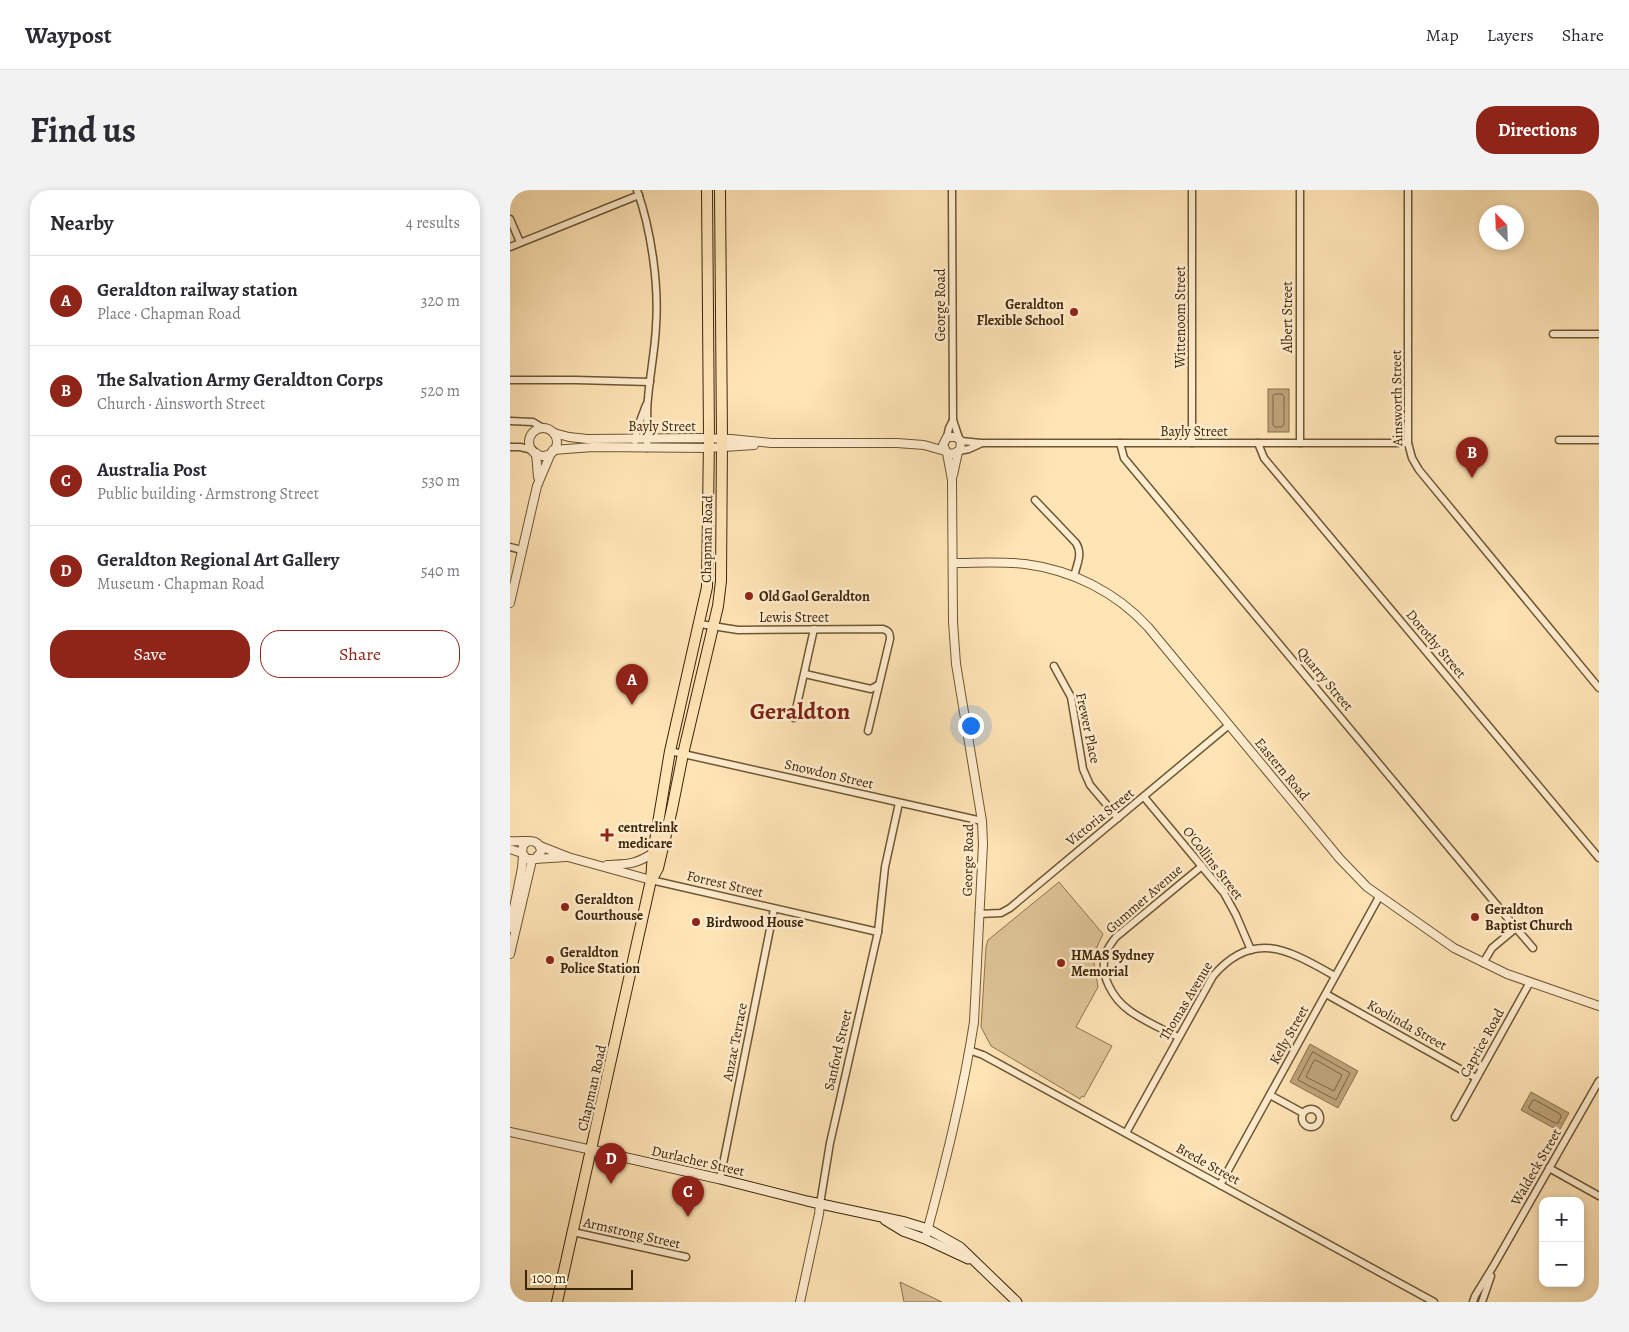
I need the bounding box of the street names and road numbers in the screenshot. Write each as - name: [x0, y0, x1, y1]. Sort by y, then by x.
- street label: Wittenoom Street: [1171, 265, 1190, 369]
- street label: George Road: [931, 268, 950, 341]
- street label: Albert Street: [1278, 281, 1297, 354]
- street label: Ainsworth Street: [1387, 349, 1407, 447]
- street label: Bayly Street: [628, 417, 696, 436]
- street label: Bayly Street: [1160, 422, 1228, 441]
- street label: Chapman Road: [697, 494, 717, 583]
- street label: Dorothy Street: [1402, 606, 1471, 683]
- street label: Lewis Street: [759, 608, 829, 627]
- street label: Quarry Street: [1293, 643, 1358, 715]
- street label: Frewer Place: [1071, 691, 1105, 765]
- street label: Eastern Road: [1250, 734, 1314, 805]
- street label: Snowdon Street: [783, 755, 876, 794]
- street label: Victoria Street: [1061, 783, 1138, 851]
- street label: O'Collins Street: [1178, 822, 1248, 904]
- street label: George Road: [958, 823, 978, 897]
- street label: Gummer Avenue: [1102, 860, 1186, 938]
- street label: Forrest Street: [685, 866, 765, 902]
- street label: Thomas Avenue: [1155, 958, 1217, 1044]
- street label: Koolinda Street: [1364, 995, 1451, 1055]
- street label: Anzac Terrace: [718, 1001, 752, 1084]
- street label: Kelly Street: [1265, 1002, 1313, 1068]
- street label: Caprice Road: [1455, 1005, 1509, 1081]
- street label: Sanford Street: [819, 1007, 857, 1092]
- street label: Chapman Road: [573, 1043, 611, 1133]
- street label: Waldeck Street: [1506, 1125, 1566, 1210]
- street label: Brede Street: [1172, 1139, 1244, 1190]
- street label: Durlacher Street: [650, 1141, 747, 1181]
- street label: Armstrong Street: [581, 1212, 683, 1254]

